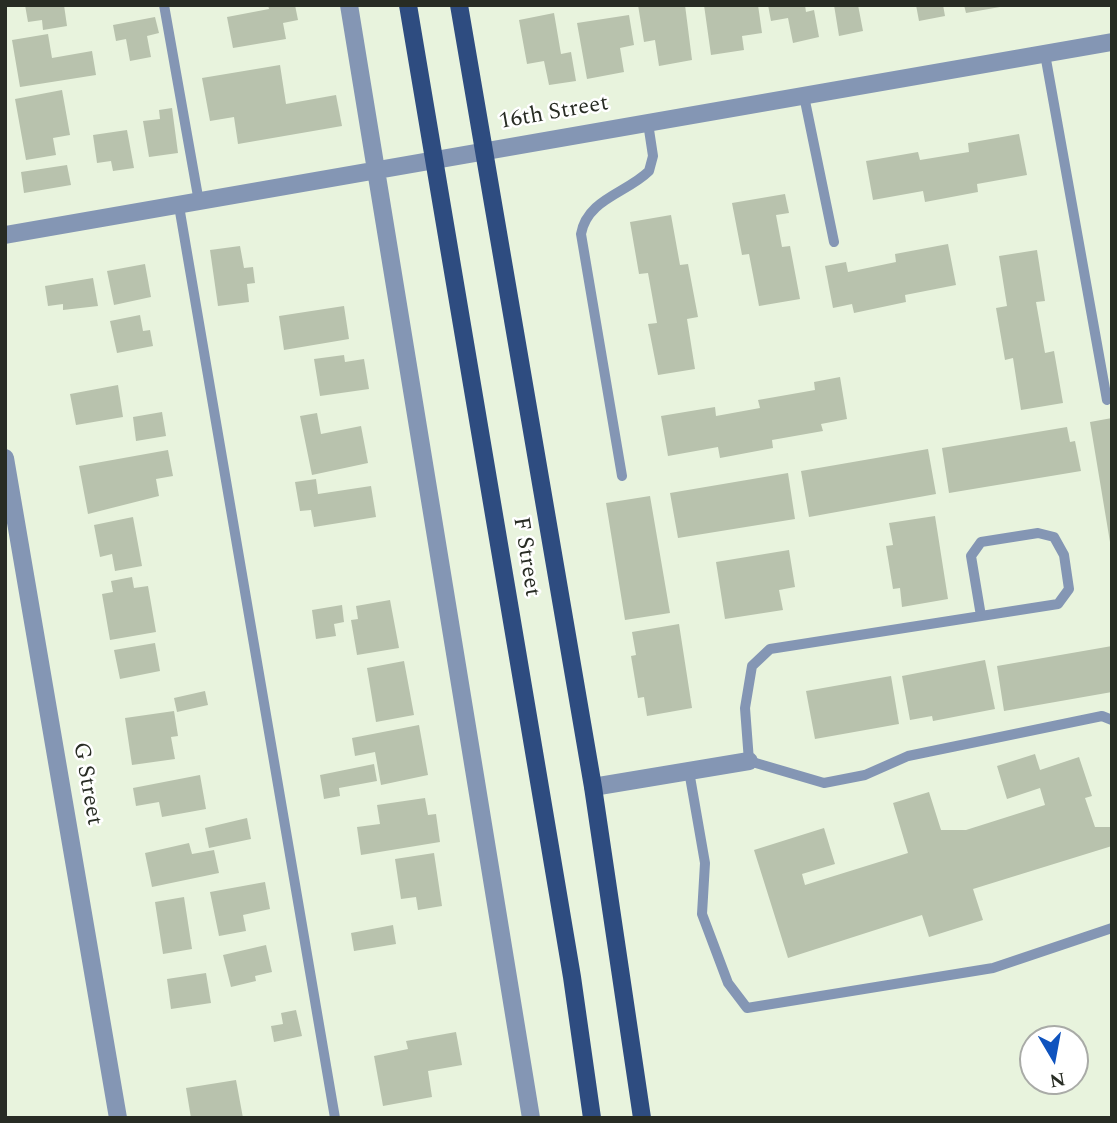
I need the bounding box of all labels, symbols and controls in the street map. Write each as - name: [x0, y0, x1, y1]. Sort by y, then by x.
- street label: 16th Street: [497, 91, 611, 137]
- street label: F Street: [505, 515, 545, 599]
- street label: G Street: [65, 740, 107, 828]
- north arrow: [1019, 1025, 1089, 1095]
- text: N: [1047, 1064, 1068, 1095]

